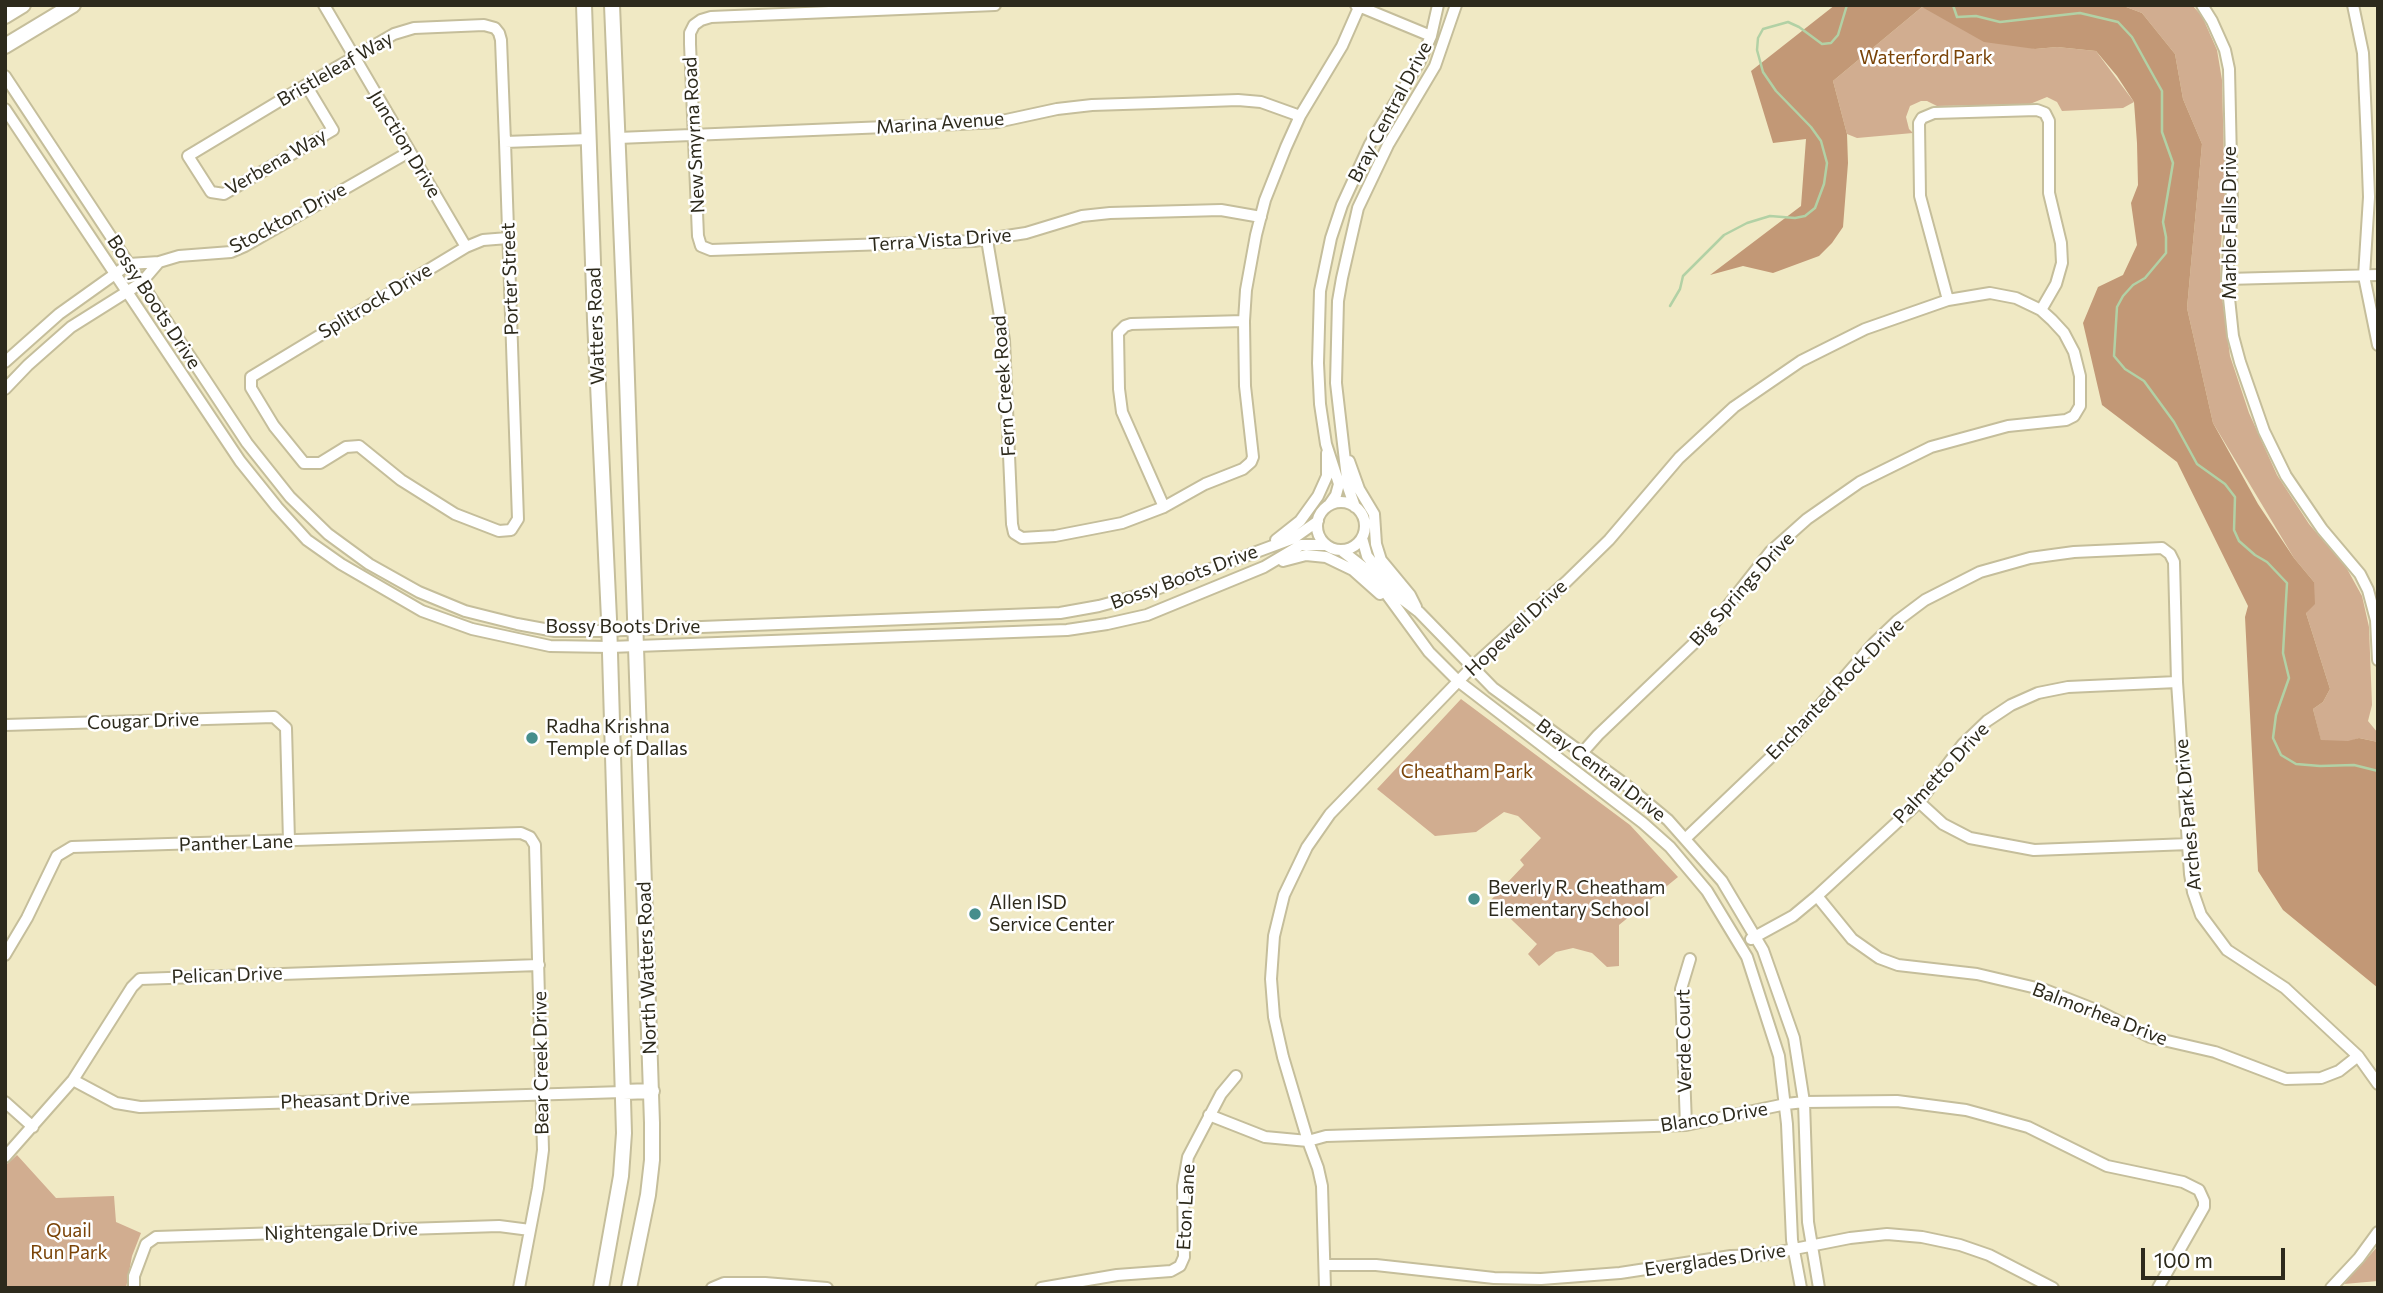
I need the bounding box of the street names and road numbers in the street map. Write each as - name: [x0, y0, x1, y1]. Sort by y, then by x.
- street label: Bristleleaf Way: [273, 27, 397, 111]
- street label: Bray Central Drive: [1343, 38, 1437, 186]
- street label: New Smyrna Road: [679, 56, 709, 214]
- street label: Junction Drive: [364, 86, 446, 202]
- street label: Marina Avenue: [875, 107, 1005, 139]
- street label: Verbena Way: [221, 124, 331, 200]
- street label: Marble Falls Drive: [2219, 146, 2241, 300]
- street label: Stockton Drive: [226, 178, 350, 258]
- street label: Porter Street: [497, 222, 523, 336]
- street label: Terra Vista Drive: [868, 224, 1012, 256]
- street label: Bossy Boots Drive: [102, 231, 206, 373]
- street label: Splitrock Drive: [314, 258, 436, 344]
- street label: Watters Road: [583, 267, 609, 385]
- street label: Fern Creek Road: [988, 315, 1020, 457]
- street label: Big Springs Drive: [1685, 527, 1799, 651]
- street label: Bossy Boots Drive: [1107, 540, 1261, 614]
- street label: Hopewell Drive: [1460, 575, 1572, 681]
- street label: Enchanted Rock Drive: [1761, 613, 1909, 765]
- street label: Bossy Boots Drive: [546, 616, 700, 638]
- street label: Cougar Drive: [87, 708, 199, 734]
- street label: Bray Central Drive: [1532, 714, 1670, 826]
- street label: Palmetto Drive: [1889, 718, 1993, 828]
- street label: Arches Park Drive: [2170, 738, 2206, 892]
- street label: Panther Lane: [178, 830, 294, 856]
- street label: North Watters Road: [633, 881, 661, 1055]
- street label: Pelican Drive: [171, 962, 283, 988]
- street label: Balmorhea Drive: [2029, 978, 2171, 1050]
- street label: Verde Court: [1672, 989, 1696, 1093]
- street label: Bear Creek Drive: [528, 991, 554, 1135]
- street label: Pheasant Drive: [280, 1086, 410, 1114]
- street label: Blanco Drive: [1659, 1097, 1769, 1137]
- street label: Eton Lane: [1172, 1163, 1200, 1251]
- street label: Nightengale Drive: [264, 1217, 418, 1245]
- street label: Everglades Drive: [1643, 1239, 1787, 1281]

